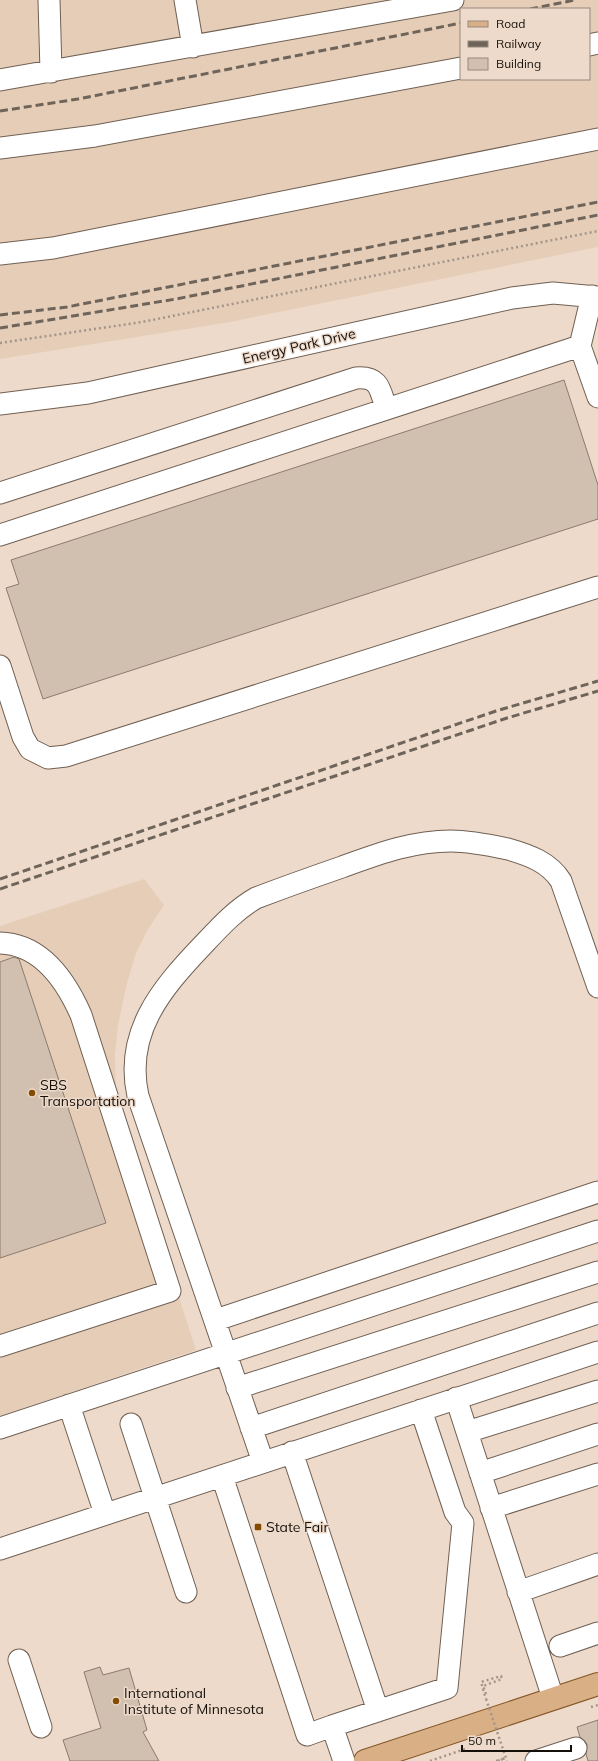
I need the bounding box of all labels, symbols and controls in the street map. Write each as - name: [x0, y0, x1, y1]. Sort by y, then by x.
- legend: [460, 8, 590, 80]
- text: Road: [496, 16, 525, 31]
- text: Railway: [496, 36, 542, 51]
- text: Building: [496, 56, 541, 71]
- street label: Energy Park Drive: [241, 324, 357, 368]
- place label: SBS Transportation: [40, 1076, 136, 1110]
- marker: SBS Transportation: [27, 1088, 37, 1098]
- place label: State Fair: [266, 1518, 329, 1536]
- marker: State Fair: [253, 1522, 263, 1532]
- place label: International Institute of Minnesota: [124, 1684, 264, 1718]
- marker: International Institute of Minnesota: [111, 1696, 121, 1706]
- scale bar: [462, 1727, 571, 1753]
- text: 50 m: [468, 1733, 496, 1748]

